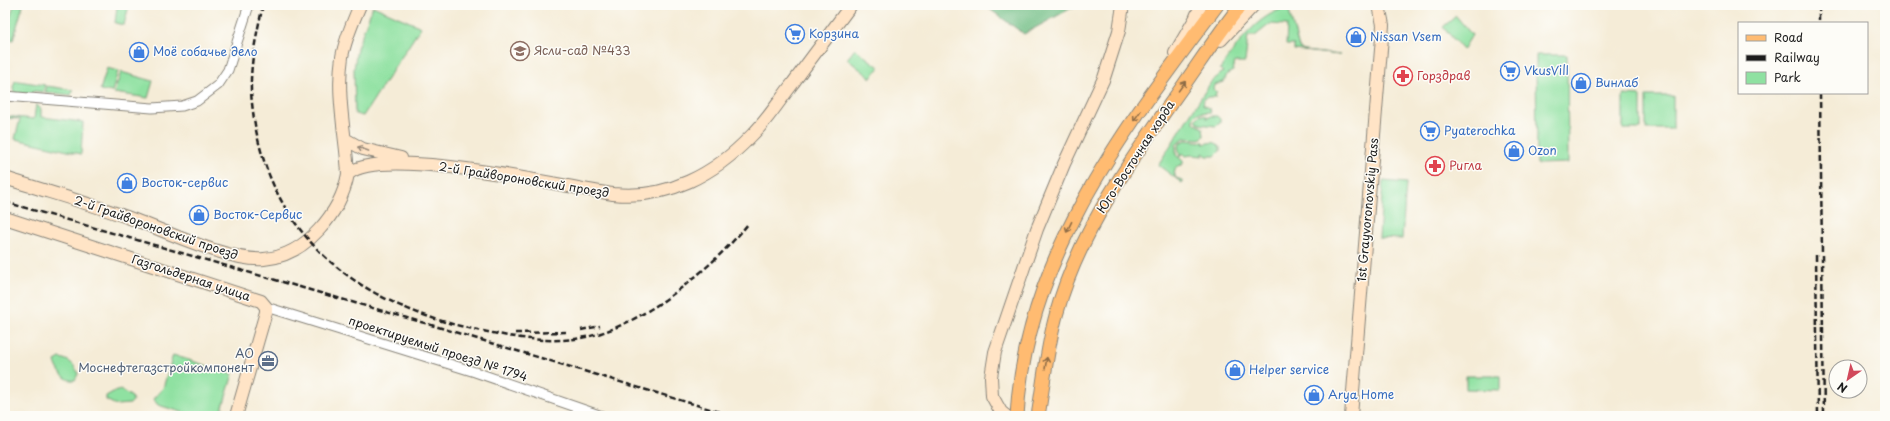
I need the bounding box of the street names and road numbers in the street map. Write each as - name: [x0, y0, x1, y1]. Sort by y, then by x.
- street label: Юго-Восточная хорда: [1092, 96, 1179, 216]
- street label: 1st Grayvoronovskiy Pass: [1352, 137, 1382, 283]
- street label: 2-й Грайвороновский проезд: [438, 157, 611, 201]
- street label: 2-й Грайвороновский проезд: [72, 191, 241, 264]
- street label: Газгольдерная улица: [130, 249, 254, 305]
- street label: проектируемый проезд № 1794: [347, 311, 530, 386]

